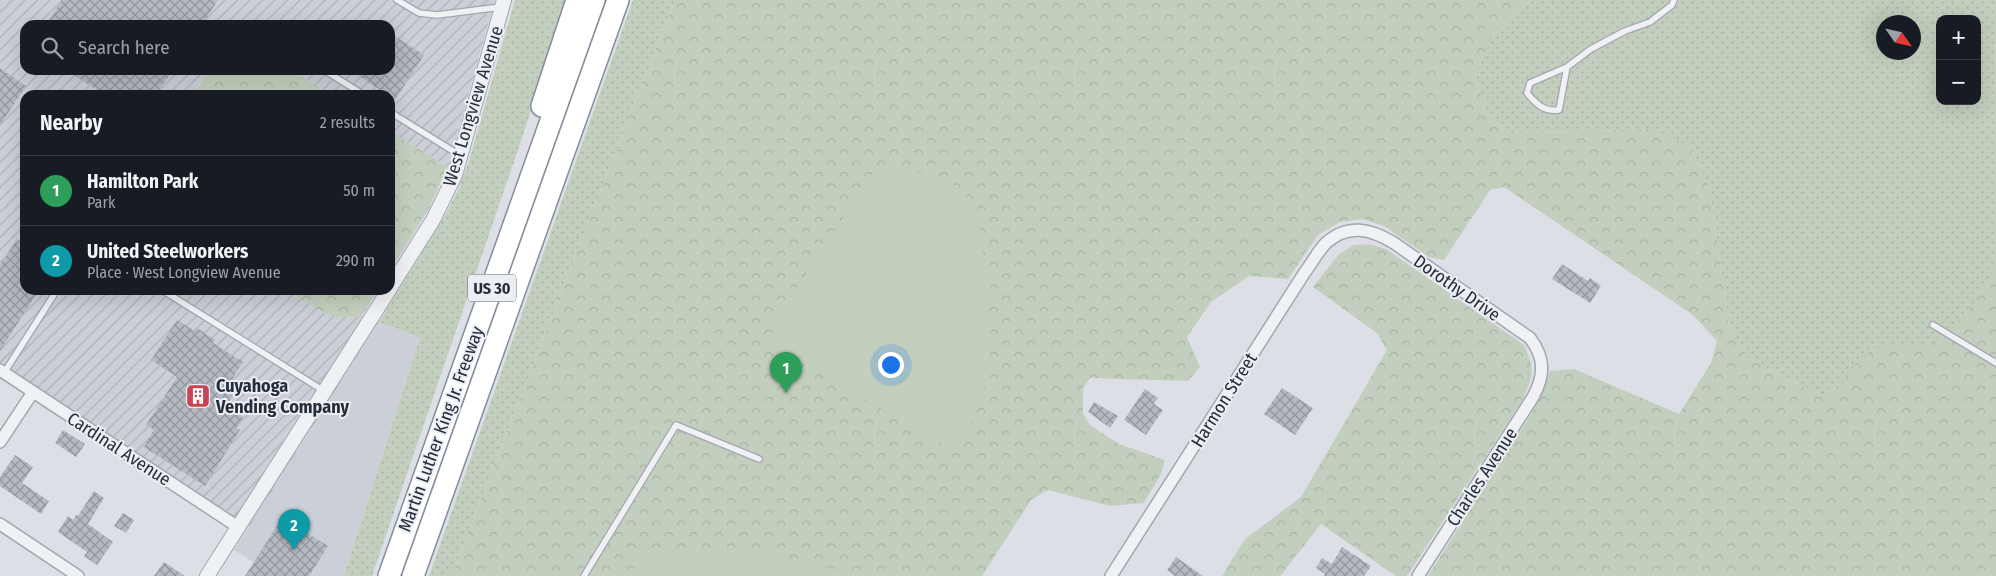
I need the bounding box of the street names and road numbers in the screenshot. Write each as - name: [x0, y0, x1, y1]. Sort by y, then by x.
- street label: West Longview Avenue: [438, 23, 508, 189]
- street label: Dorothy Drive: [1409, 250, 1505, 326]
- road number: US 30: [468, 274, 516, 302]
- street label: Martin Luther King Jr. Freeway: [394, 323, 488, 535]
- street label: Harmon Street: [1186, 349, 1262, 451]
- street label: Cardinal Avenue: [63, 407, 175, 491]
- street label: Charles Avenue: [1442, 423, 1522, 530]

